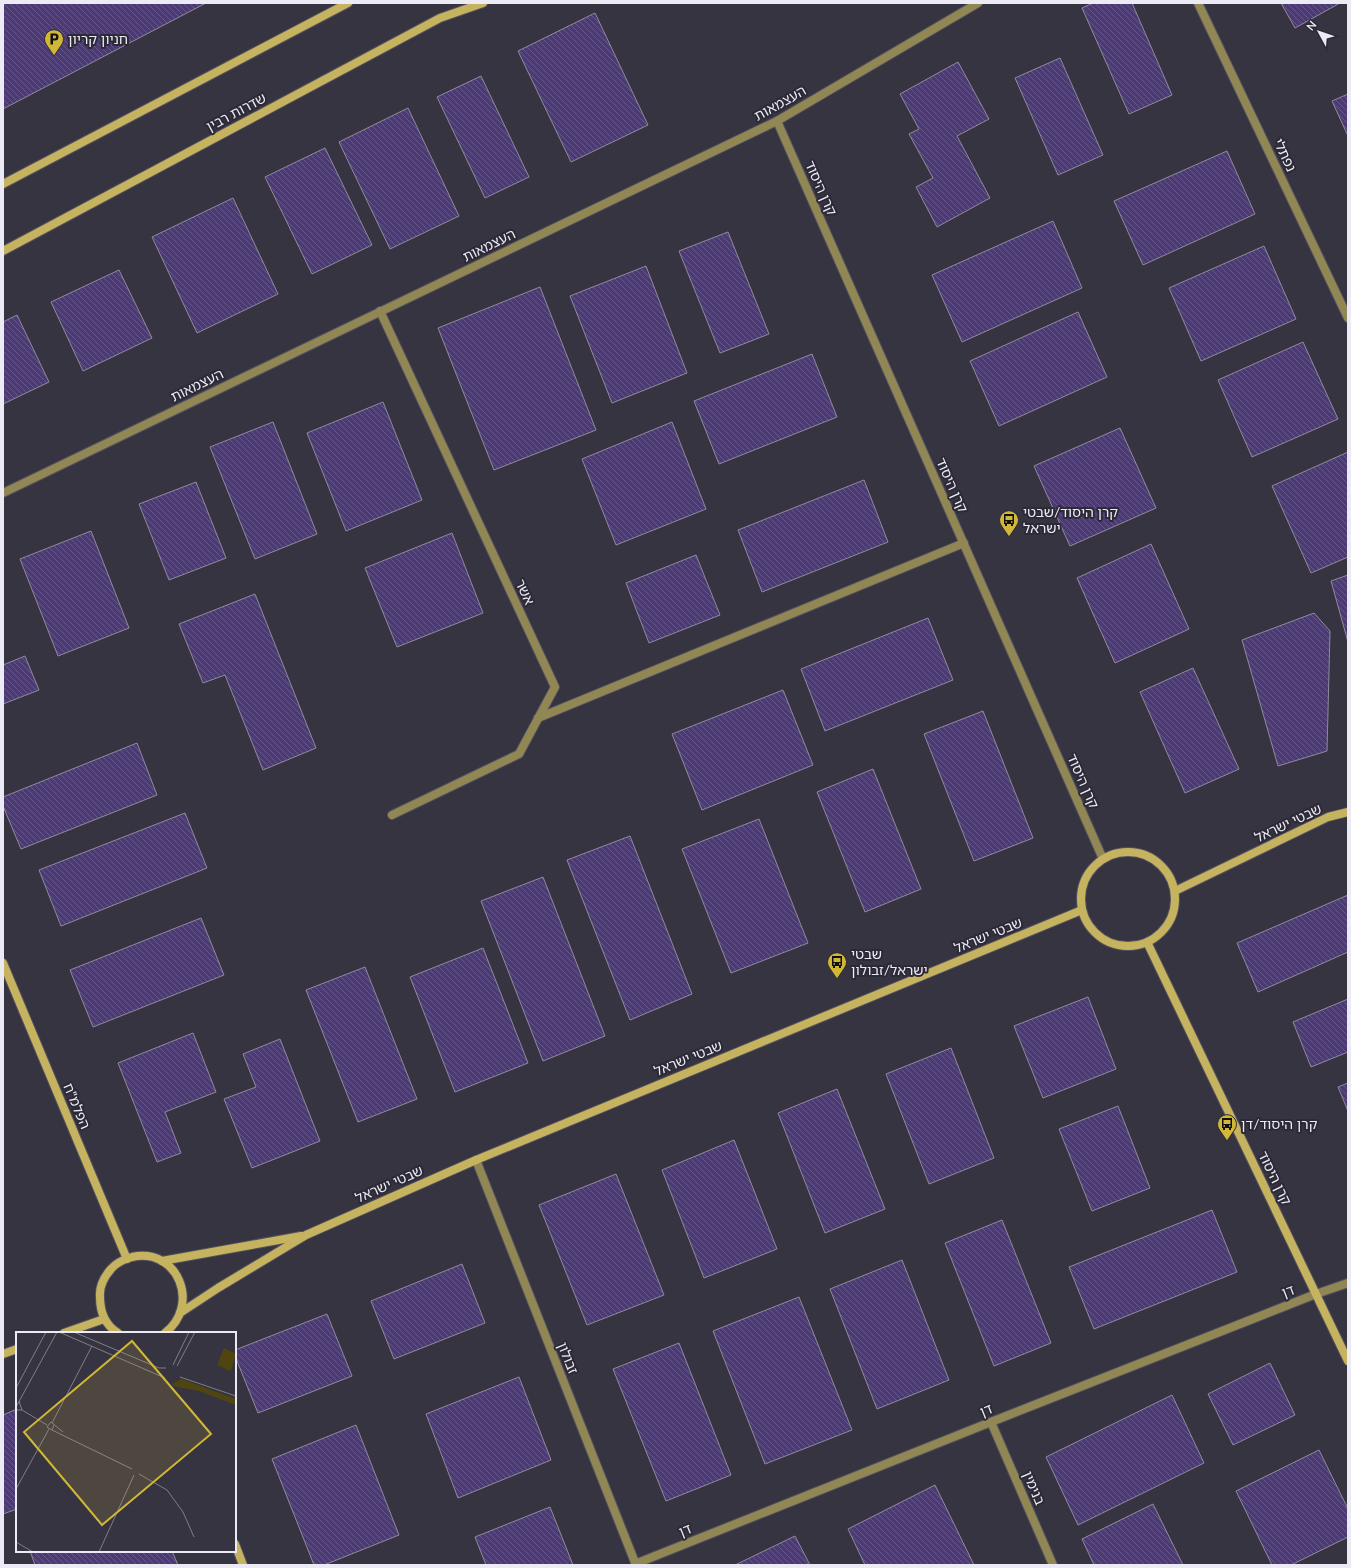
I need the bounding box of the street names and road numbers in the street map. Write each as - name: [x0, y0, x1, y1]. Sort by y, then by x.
- street label: העצמאות: [751, 81, 809, 124]
- street label: שדרות רבין: [203, 89, 269, 134]
- street label: נפתלי: [1270, 135, 1300, 174]
- street label: קרן היסוד: [802, 158, 841, 218]
- street label: העצמאות: [460, 224, 518, 265]
- street label: העצמאות: [168, 364, 226, 405]
- street label: קרן היסוד: [933, 455, 972, 515]
- street label: אשר: [512, 576, 539, 607]
- street label: קרן היסוד: [1064, 751, 1103, 811]
- street label: שבטי ישראל: [1252, 800, 1324, 845]
- street label: שבטי ישראל: [951, 913, 1024, 956]
- street label: שבטי ישראל: [651, 1036, 724, 1079]
- street label: הפלמ"ח: [60, 1080, 95, 1131]
- street label: קרן היסוד: [1255, 1148, 1296, 1208]
- street label: שבטי ישראל: [352, 1161, 425, 1206]
- street label: דן: [1279, 1280, 1297, 1301]
- street label: זבולון: [554, 1339, 583, 1377]
- street label: דן: [977, 1399, 995, 1420]
- street label: בנימין: [1020, 1468, 1049, 1507]
- street label: דן: [676, 1519, 694, 1540]

